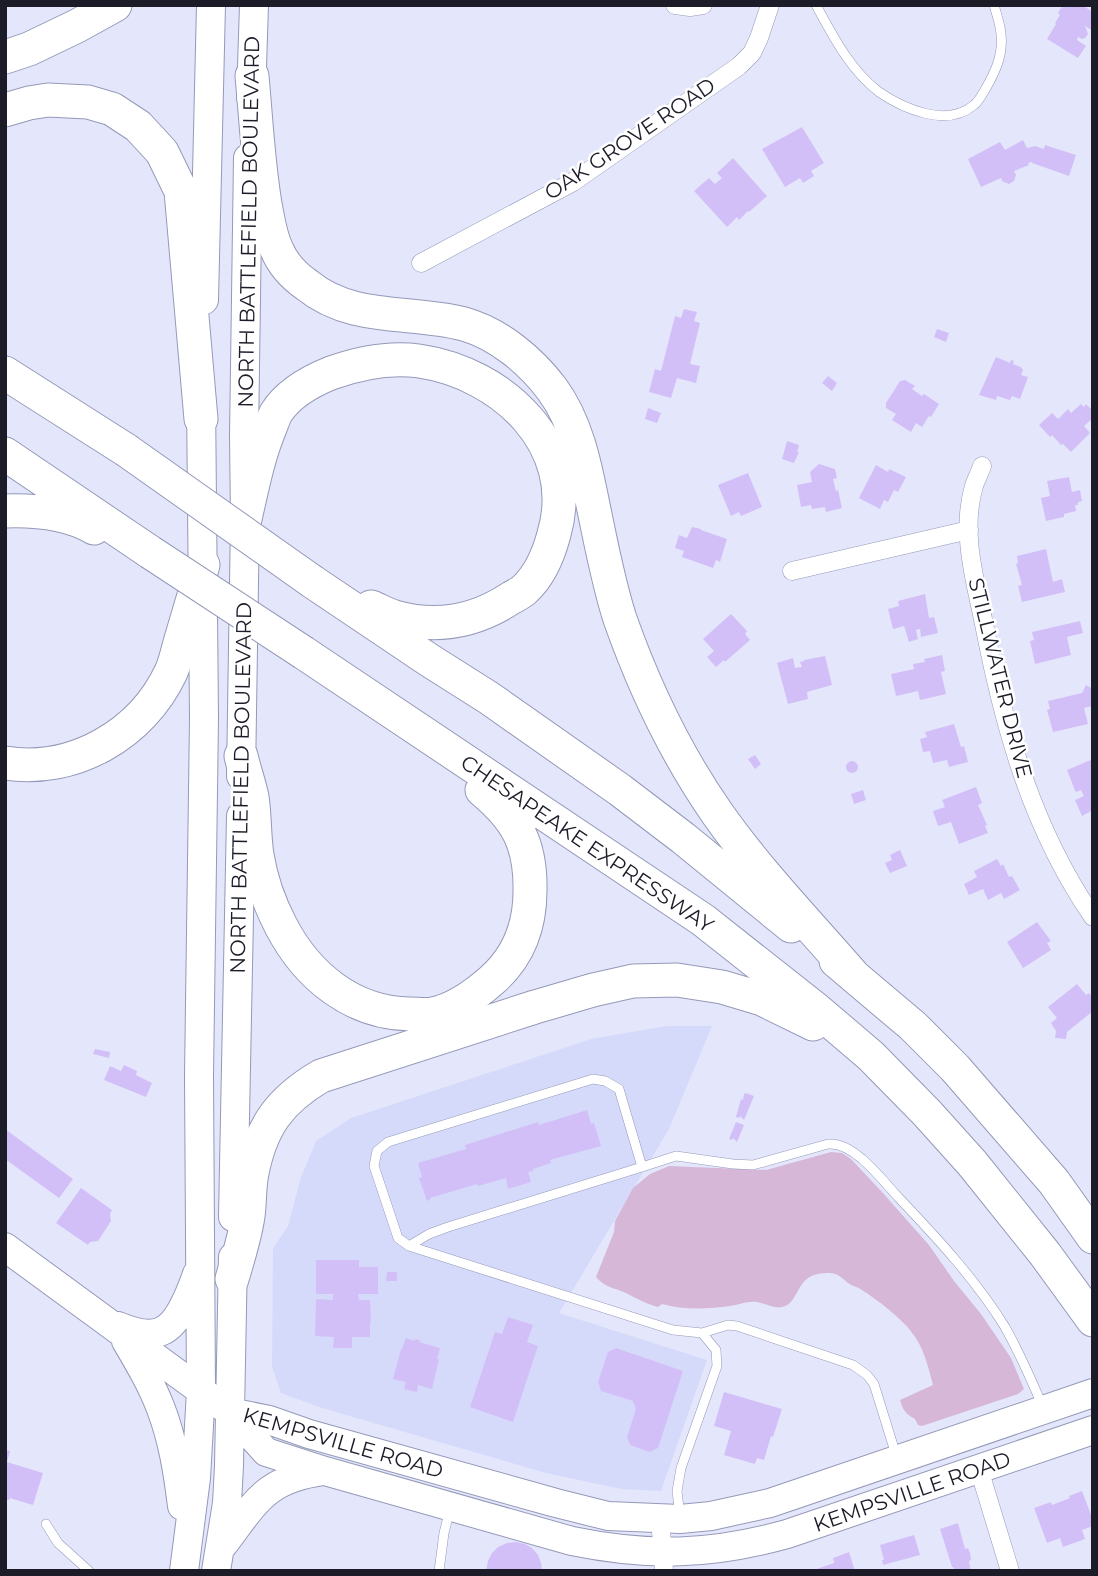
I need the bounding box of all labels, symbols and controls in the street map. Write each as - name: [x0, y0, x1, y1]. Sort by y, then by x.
- street label: NORTH BATTLEFIELD BOULEVARD: [233, 36, 264, 408]
- street label: OAK GROVE ROAD: [540, 72, 720, 205]
- street label: STILLWATER DRIVE: [964, 575, 1037, 781]
- street label: NORTH BATTLEFIELD BOULEVARD: [225, 602, 256, 974]
- street label: CHESAPEAKE EXPRESSWAY: [456, 749, 719, 938]
- street label: KEMPSVILLE ROAD: [240, 1402, 446, 1483]
- street label: KEMPSVILLE ROAD: [810, 1446, 1014, 1537]

